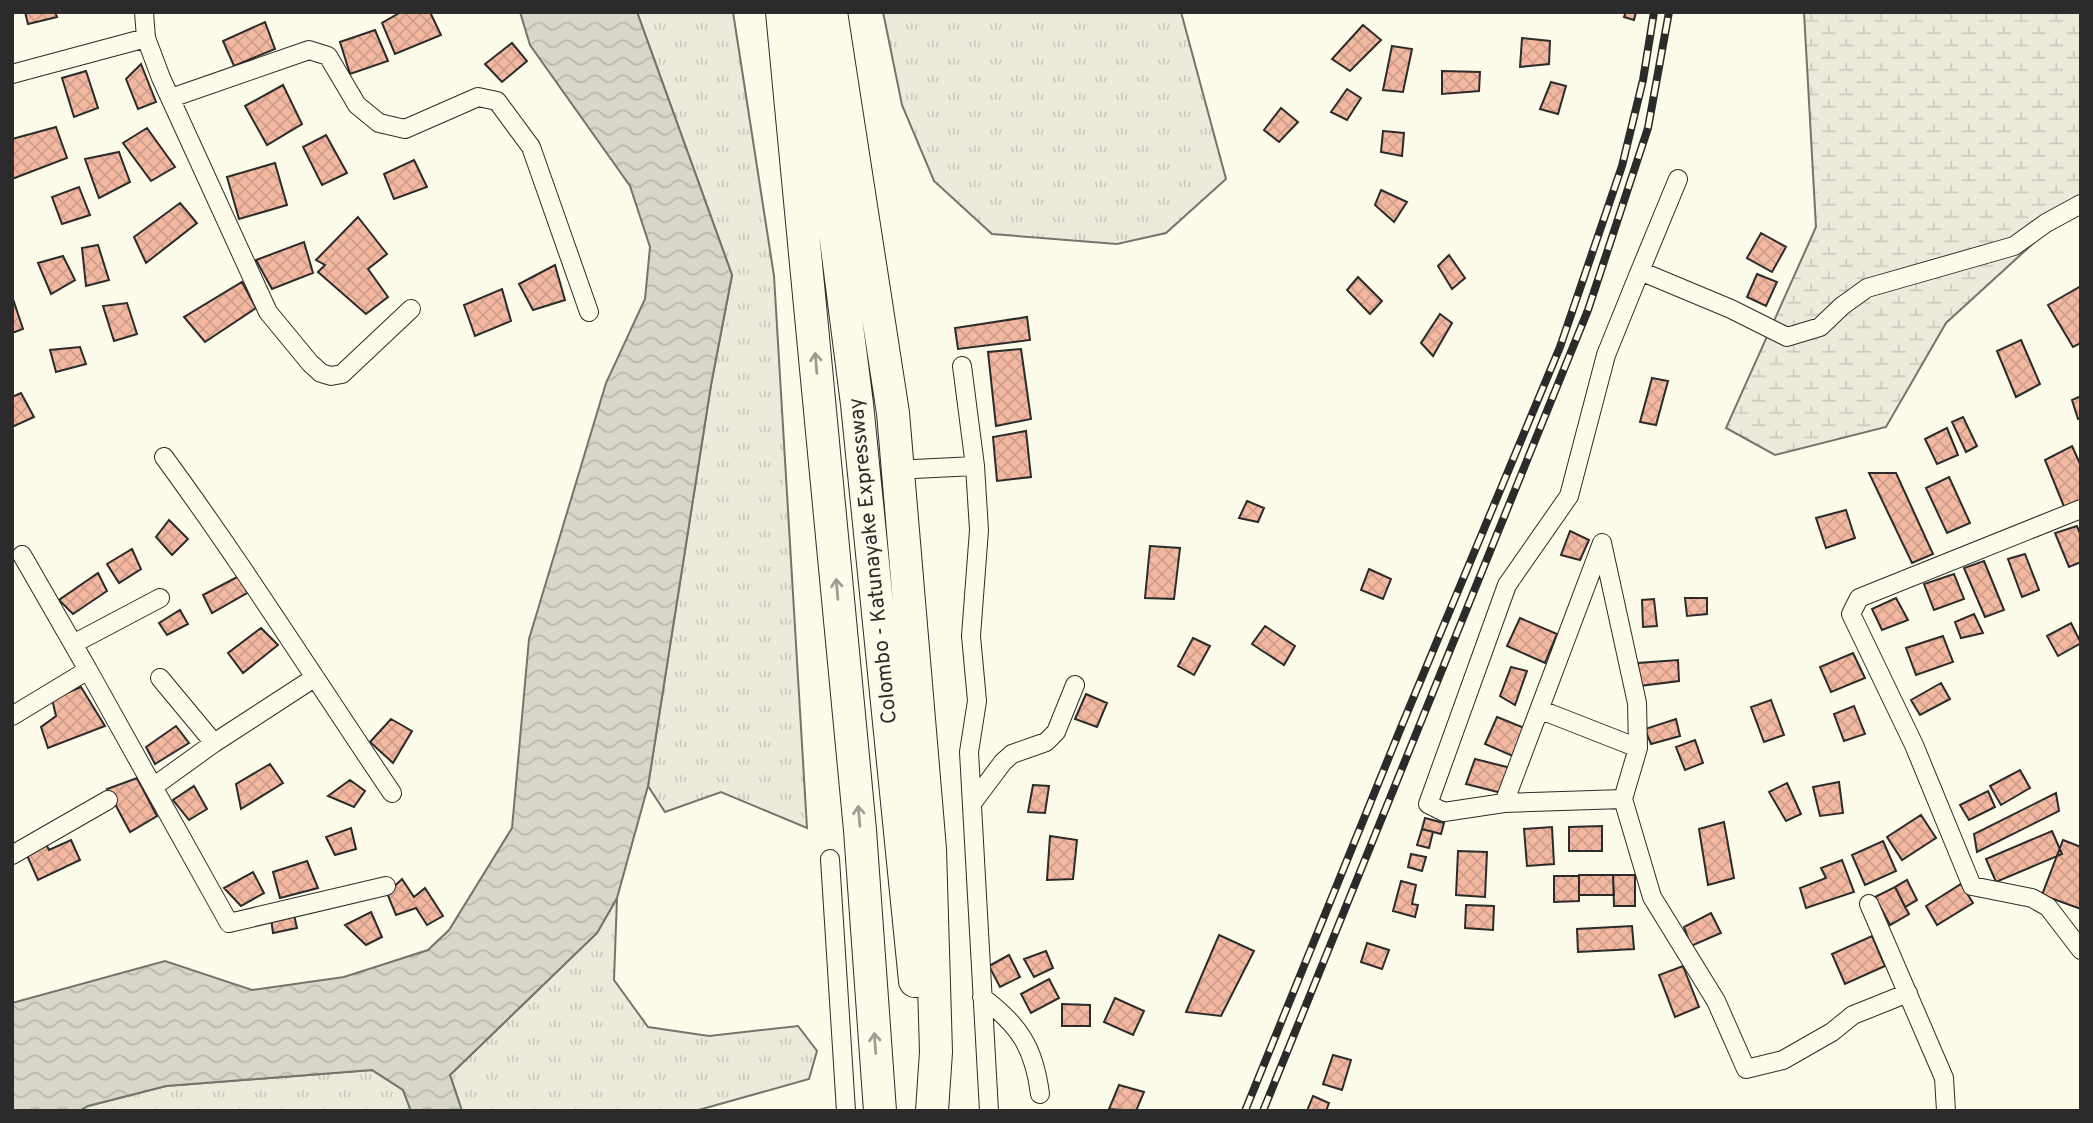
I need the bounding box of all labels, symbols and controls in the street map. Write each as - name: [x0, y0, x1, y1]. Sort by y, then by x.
- one-way arrow: [809, 352, 822, 375]
- street label: Colombo - Katunayake Expressway: [843, 396, 904, 725]
- one-way arrow: [830, 578, 843, 601]
- one-way arrow: [852, 805, 865, 828]
- one-way arrow: [868, 1032, 881, 1054]

